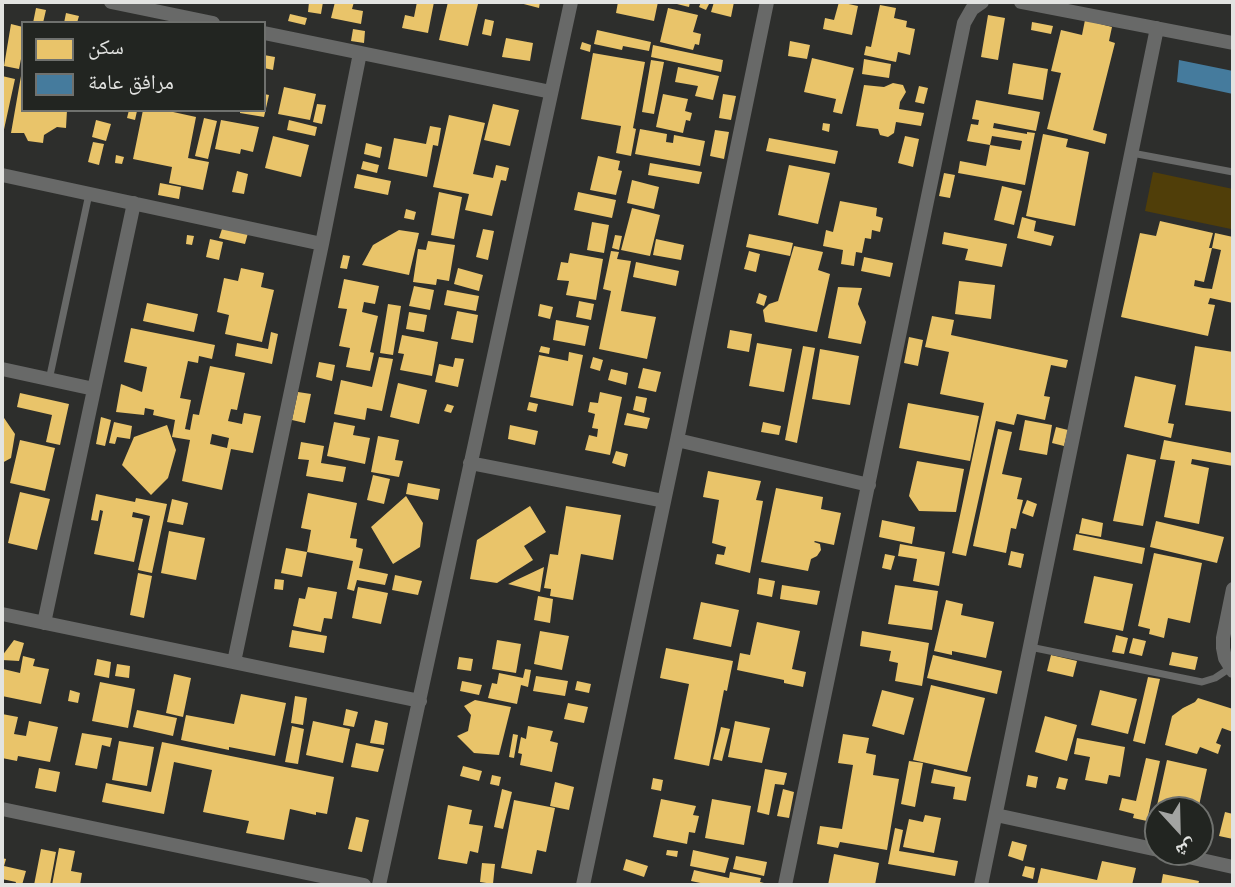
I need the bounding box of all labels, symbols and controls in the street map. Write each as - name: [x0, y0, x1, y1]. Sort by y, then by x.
- legend: [21, 21, 266, 112]
- text: سكن: [88, 34, 124, 60]
- text: مرافق عامة: [88, 69, 174, 95]
- north arrow: [1144, 796, 1214, 866]
- text: ش: [1173, 835, 1200, 864]

